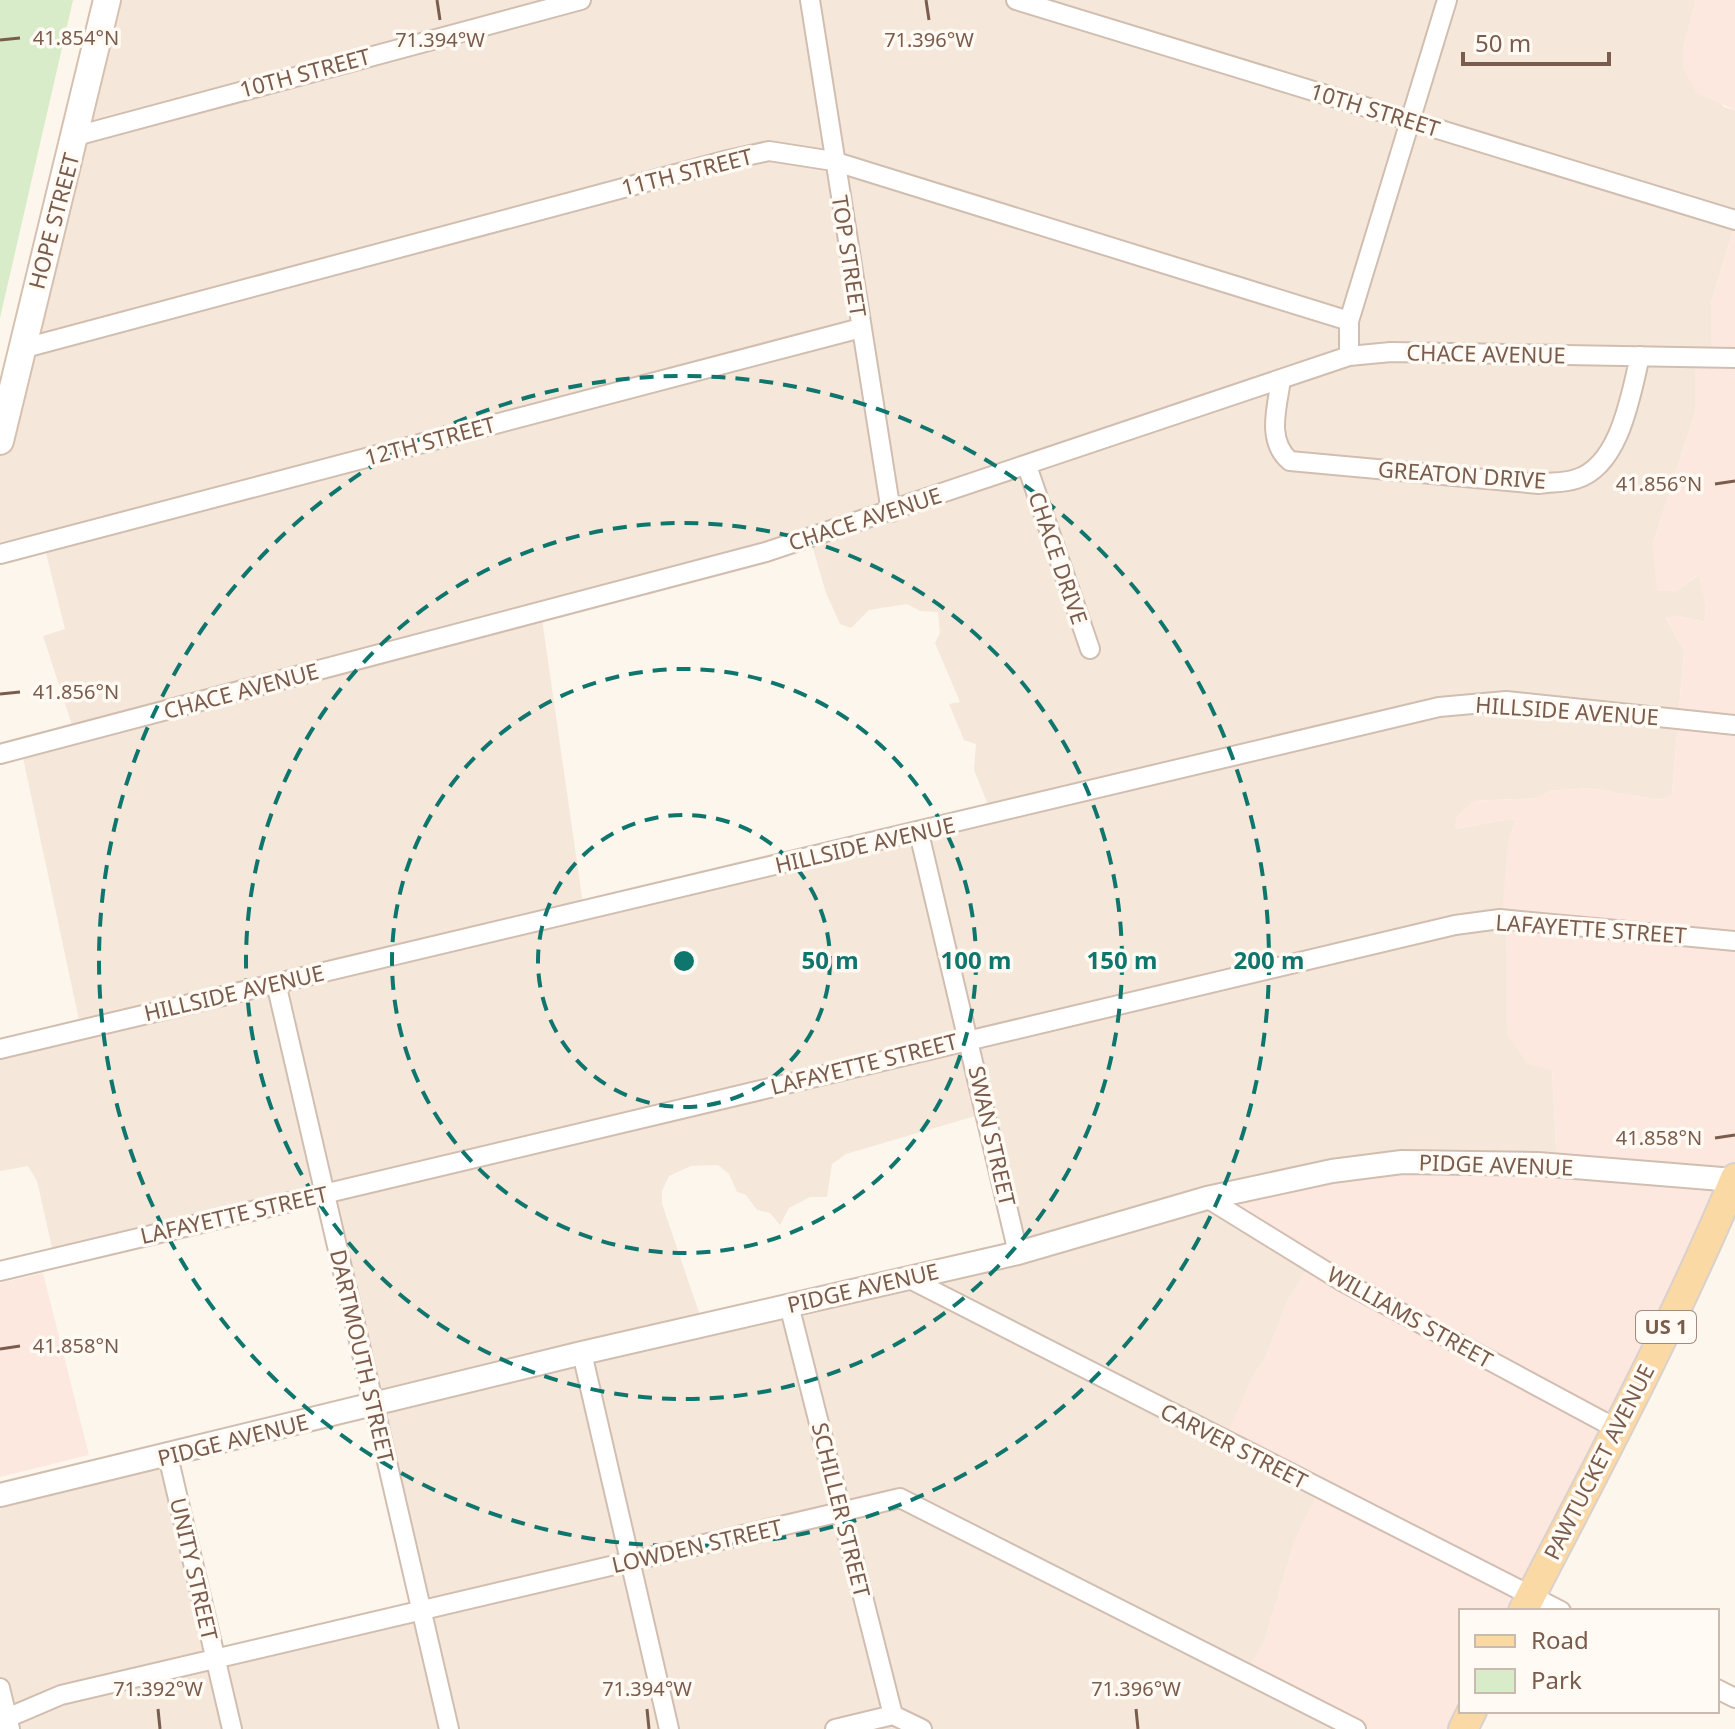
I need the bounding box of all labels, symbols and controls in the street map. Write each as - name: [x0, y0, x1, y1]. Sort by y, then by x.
- scale bar: [1463, 16, 1609, 66]
- text: 41.854°N: [33, 24, 119, 51]
- text: 71.394°W: [395, 26, 485, 53]
- text: 71.396°W: [884, 26, 974, 53]
- text: 50 m: [1475, 26, 1531, 59]
- street label: 10TH STREET: [236, 40, 373, 104]
- street label: 10TH STREET: [1307, 75, 1444, 143]
- street label: 11TH STREET: [618, 140, 755, 202]
- street label: HOPE STREET: [21, 150, 86, 292]
- street label: TOP STREET: [826, 193, 874, 319]
- street label: CHACE AVENUE: [1406, 337, 1566, 369]
- street label: 12TH STREET: [361, 408, 498, 472]
- street label: GREATON DRIVE: [1377, 453, 1547, 495]
- text: 41.856°N: [1616, 470, 1702, 497]
- street label: CHACE AVENUE: [784, 479, 945, 557]
- street label: CHACE DRIVE: [1022, 487, 1096, 628]
- street label: CHACE AVENUE: [160, 655, 322, 725]
- text: 41.856°N: [33, 678, 119, 705]
- street label: HILLSIDE AVENUE: [1474, 689, 1660, 731]
- street label: HILLSIDE AVENUE: [772, 809, 958, 879]
- street label: LAFAYETTE STREET: [1494, 906, 1688, 950]
- text: 50 m: [801, 943, 859, 976]
- text: 100 m: [941, 943, 1011, 976]
- text: 150 m: [1087, 943, 1157, 976]
- text: 200 m: [1234, 943, 1304, 976]
- centre of rings: [670, 947, 698, 975]
- street label: HILLSIDE AVENUE: [141, 957, 327, 1027]
- street label: LAFAYETTE STREET: [767, 1025, 960, 1101]
- street label: SWAN STREET: [962, 1063, 1024, 1209]
- text: 41.858°N: [1616, 1124, 1702, 1151]
- street label: PIDGE AVENUE: [1418, 1146, 1574, 1182]
- street label: LAFAYETTE STREET: [137, 1178, 330, 1250]
- street label: DARTMOUTH STREET: [324, 1246, 402, 1465]
- street label: PIDGE AVENUE: [784, 1255, 941, 1319]
- street label: WILLIAMS STREET: [1322, 1258, 1499, 1374]
- road number: US 1: [1636, 1311, 1696, 1343]
- text: 41.858°N: [33, 1332, 119, 1359]
- street label: PAWTUCKET AVENUE: [1536, 1359, 1660, 1564]
- street label: CARVER STREET: [1156, 1395, 1313, 1495]
- street label: PIDGE AVENUE: [154, 1406, 311, 1472]
- street label: SCHILLER STREET: [806, 1419, 878, 1600]
- street label: UNITY STREET: [164, 1495, 226, 1643]
- street label: LOWDEN STREET: [609, 1511, 785, 1579]
- legend: [1459, 1609, 1719, 1713]
- text: Road: [1531, 1623, 1589, 1656]
- text: Park: [1531, 1663, 1582, 1696]
- text: 71.392°W: [113, 1675, 203, 1702]
- text: 71.394°W: [602, 1675, 692, 1702]
- text: 71.396°W: [1091, 1675, 1181, 1702]

